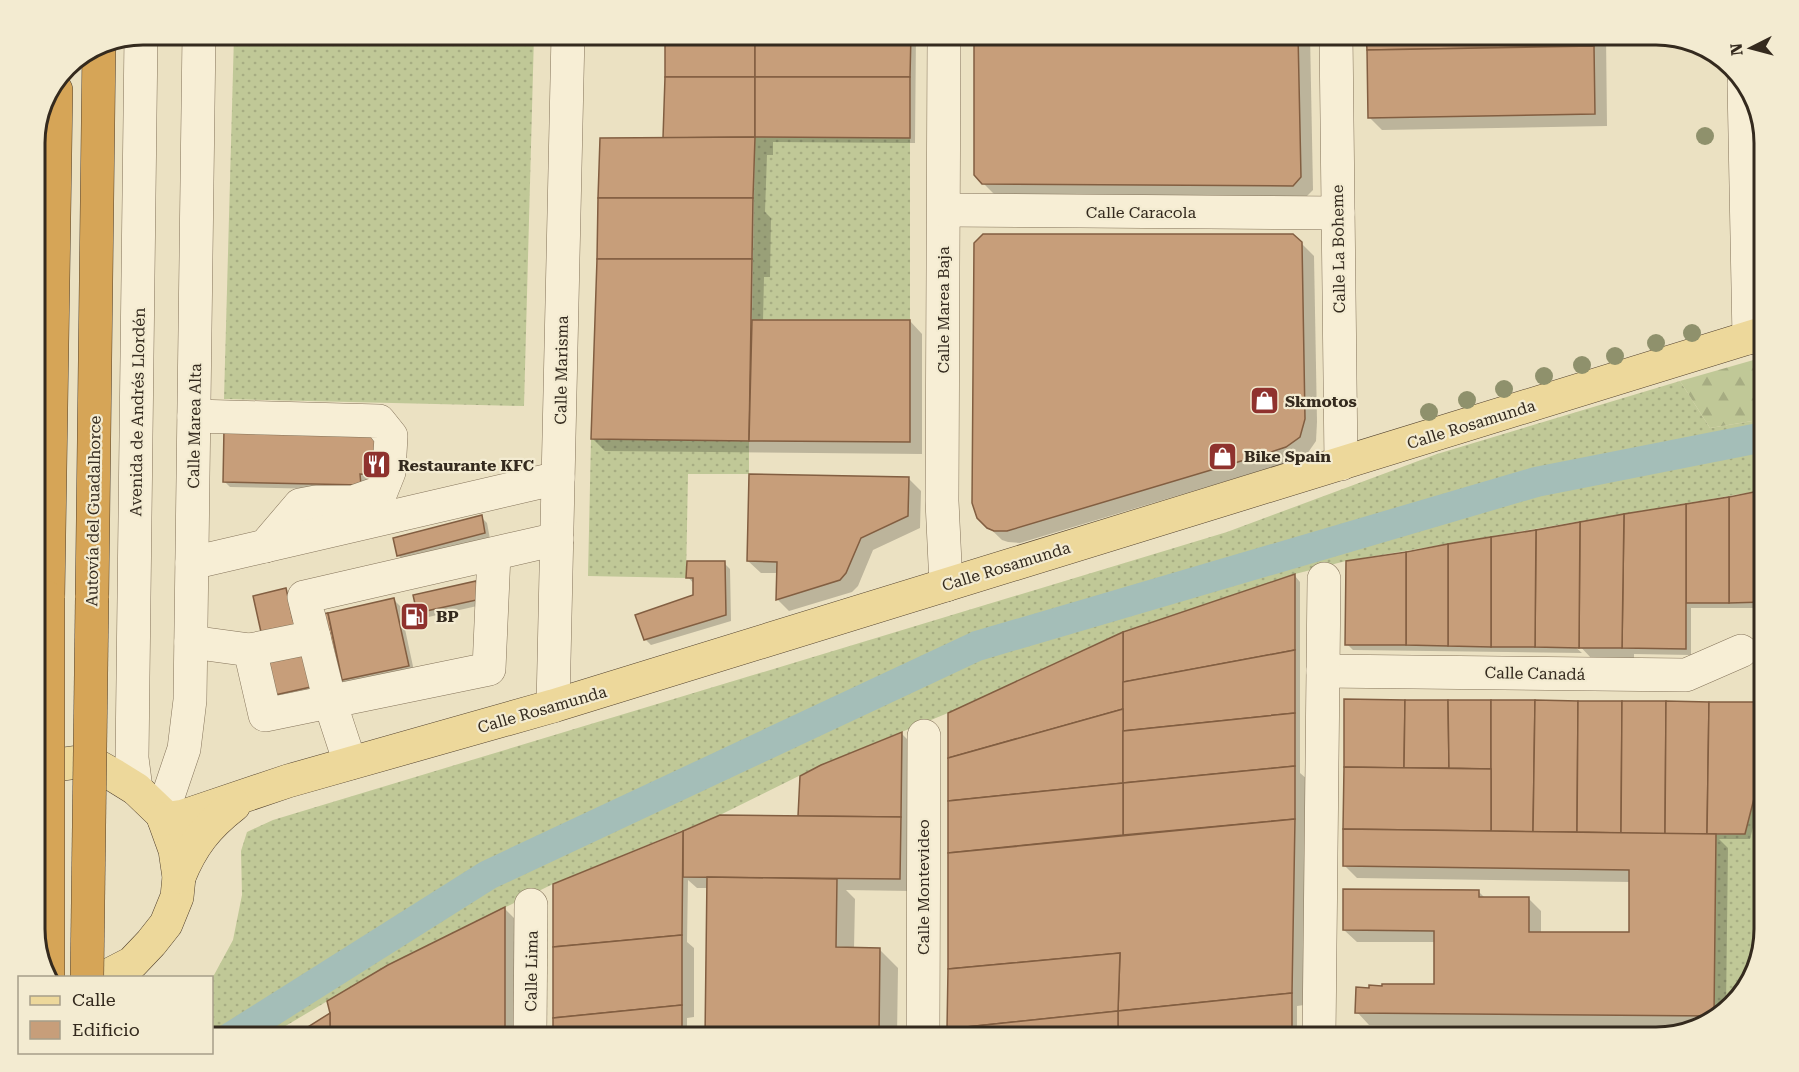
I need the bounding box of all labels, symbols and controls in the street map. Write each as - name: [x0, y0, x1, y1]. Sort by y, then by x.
- north arrow: [1721, 18, 1781, 78]
- text: N: [1726, 42, 1747, 57]
- street label: Calle La Boheme: [1328, 184, 1349, 314]
- street label: Calle Caracola: [1086, 203, 1196, 222]
- street label: Calle Marea Baja: [934, 246, 953, 374]
- street label: Avenida de Andrés Llordén: [126, 307, 149, 517]
- street label: Calle Marisma: [551, 315, 572, 425]
- street label: Calle Marea Alta: [184, 363, 205, 489]
- shop icon: Skmotos: [1248, 385, 1280, 417]
- place label: Skmotos: [1285, 392, 1357, 411]
- street label: Calle Rosamunda: [1405, 396, 1538, 453]
- street label: Autovía del Guadalhorce: [82, 415, 105, 607]
- shop icon: Bike Spain: [1207, 440, 1239, 472]
- place label: Bike Spain: [1244, 447, 1331, 466]
- restaurant icon: Restaurante KFC: [361, 449, 393, 481]
- place label: Restaurante KFC: [398, 456, 534, 475]
- street label: Calle Rosamunda: [940, 538, 1073, 595]
- fuel station icon: BP: [399, 600, 431, 632]
- place label: BP: [436, 607, 459, 626]
- street label: Calle Canadá: [1484, 663, 1586, 684]
- street label: Calle Rosamunda: [475, 682, 609, 737]
- street label: Calle Montevideo: [914, 819, 933, 955]
- street label: Calle Lima: [521, 930, 542, 1012]
- legend: [18, 976, 213, 1054]
- text: Calle: [72, 989, 116, 1010]
- text: Edificio: [72, 1019, 140, 1040]

